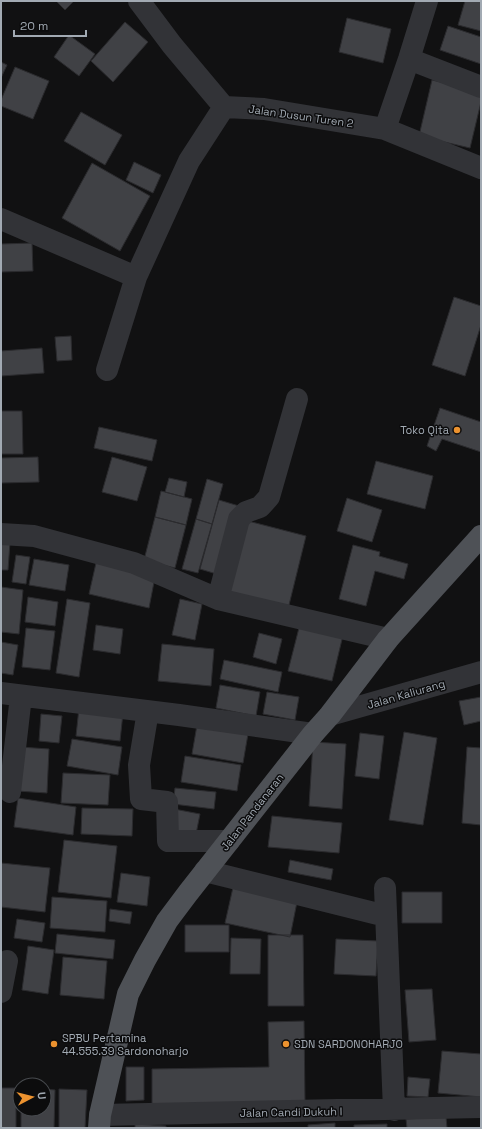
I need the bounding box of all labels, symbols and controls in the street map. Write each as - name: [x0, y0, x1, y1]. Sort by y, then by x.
- scale bar: [14, 12, 86, 38]
- text: 20 m: [20, 18, 48, 34]
- street label: Jalan Dusun Turen 2: [248, 102, 355, 130]
- place label: Toko Qita: [400, 423, 450, 437]
- marker: Toko Qita: [452, 425, 462, 435]
- street label: Jalan Kaliurang: [365, 676, 447, 712]
- street label: Jalan Pandanaran: [217, 771, 287, 853]
- place label: SPBU Pertamina 44.555.39 Sardonoharjo: [62, 1031, 189, 1058]
- place label: SDN SARDONOHARJO: [294, 1037, 403, 1051]
- marker: SPBU Pertamina 44.555.39 Sardonoharjo: [49, 1039, 59, 1049]
- marker: SDN SARDONOHARJO: [281, 1039, 291, 1049]
- north arrow: [12, 1077, 52, 1117]
- text: U: [35, 1091, 49, 1100]
- street label: Jalan Candi Dukuh I: [239, 1104, 343, 1120]

